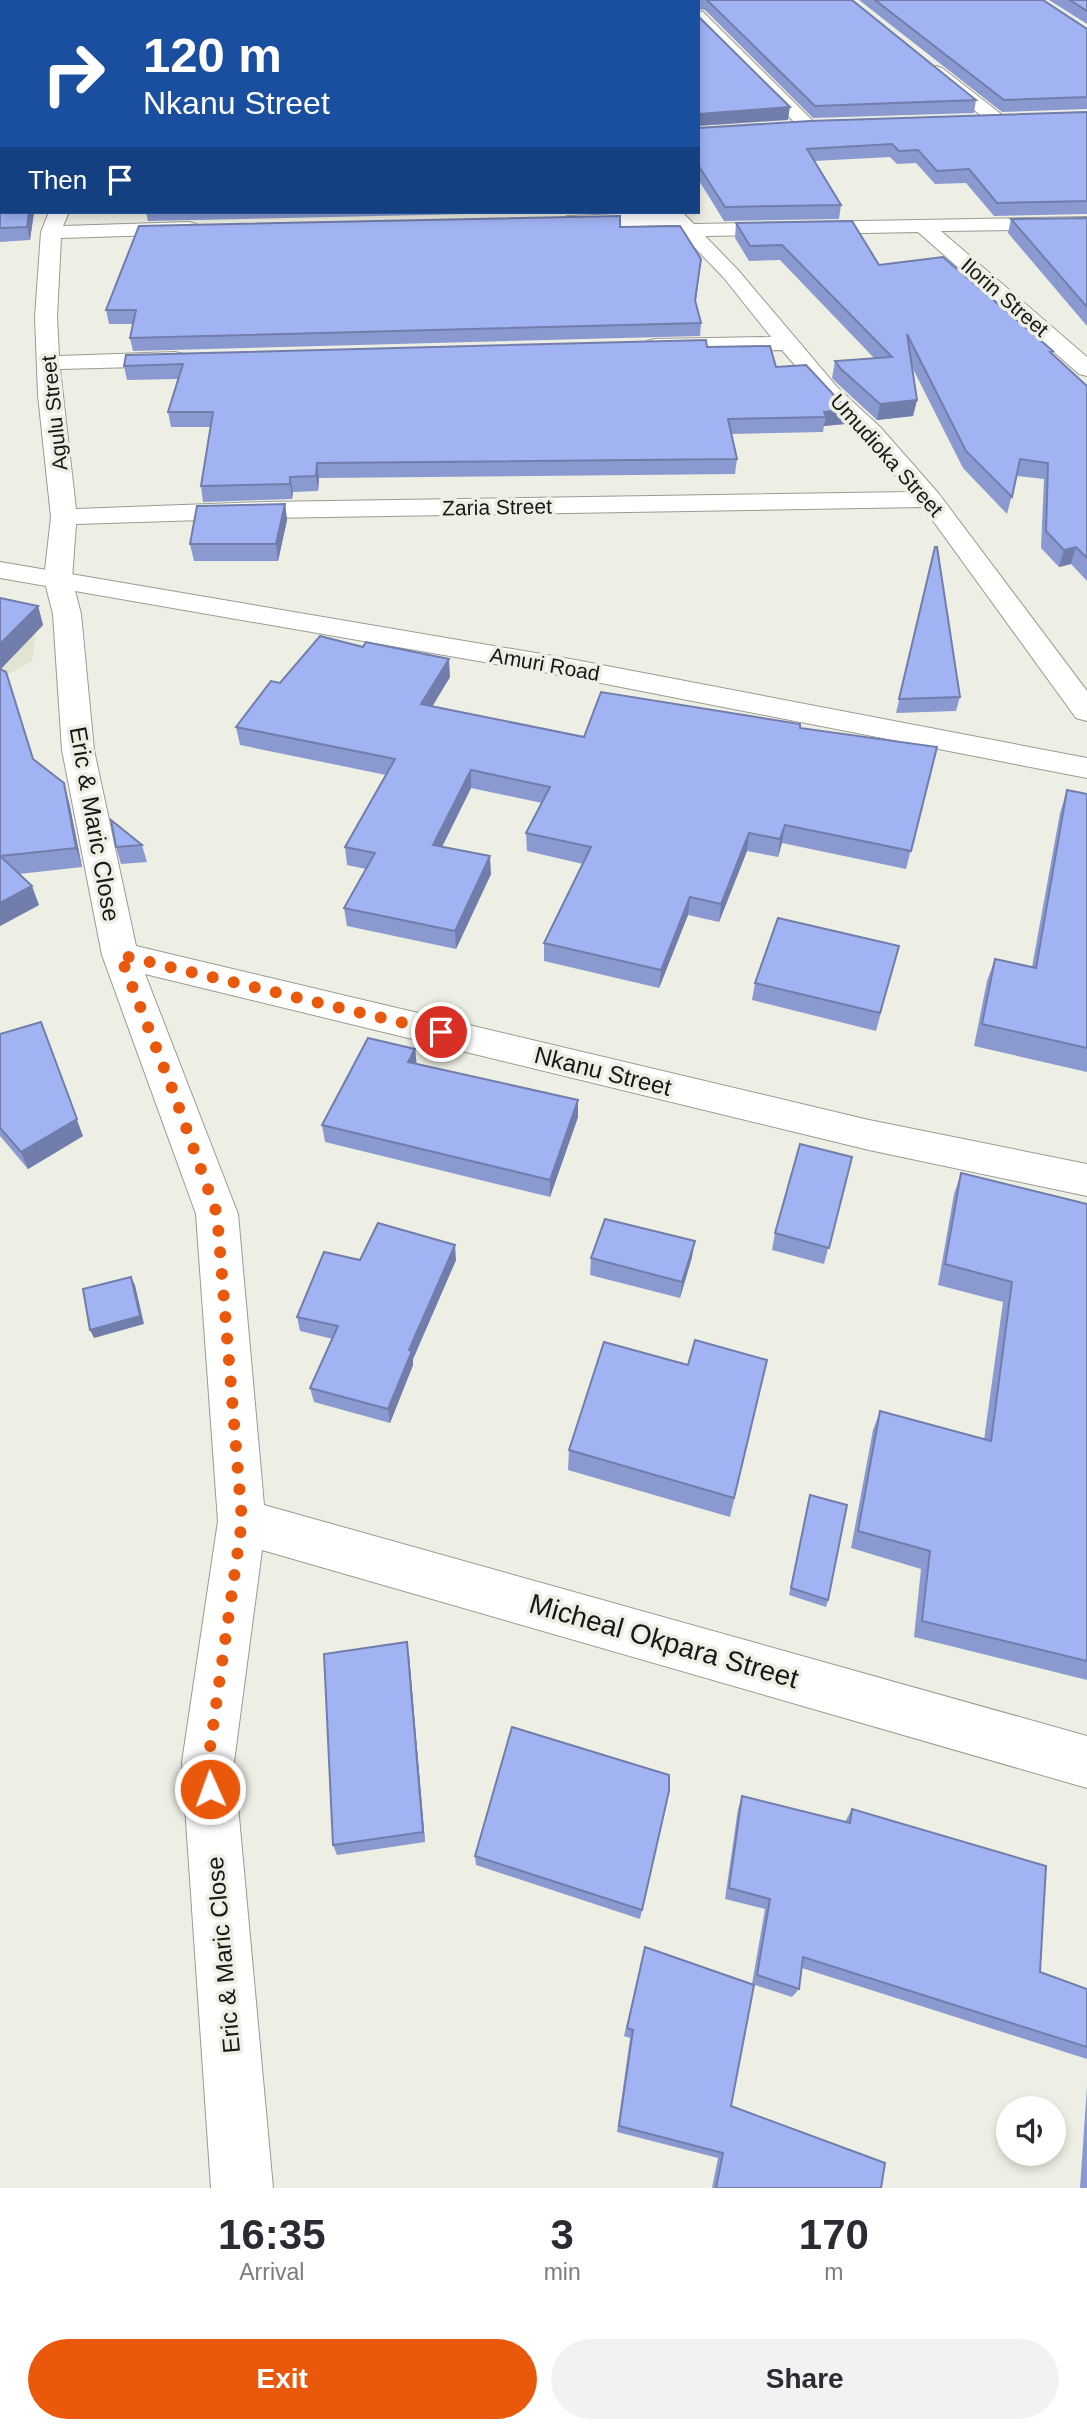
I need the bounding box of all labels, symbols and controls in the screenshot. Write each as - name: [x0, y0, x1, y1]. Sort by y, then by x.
- icon: right: [28, 28, 119, 119]
- text: 120 m: [143, 28, 282, 82]
- text: Nkanu Street: [143, 85, 330, 121]
- icon: arrive: [101, 161, 139, 199]
- text: Then: [28, 165, 87, 195]
- street label: Ilorin Street: [957, 253, 1053, 341]
- street label: Agulu Street: [37, 354, 71, 472]
- street label: Umudioka Street: [826, 389, 948, 521]
- street label: Zaria Street: [442, 495, 552, 519]
- street label: Amuri Road: [488, 643, 602, 685]
- street label: Eric & Maric Close: [65, 724, 125, 924]
- pin: [411, 1002, 471, 1062]
- icon: arrive: [422, 1013, 460, 1051]
- street label: Nkanu Street: [532, 1041, 675, 1101]
- street label: Micheal Okpara Street: [526, 1588, 802, 1694]
- position arrow: [173, 1752, 247, 1826]
- street label: Eric & Maric Close: [201, 1856, 245, 2054]
- map controls: [996, 2096, 1066, 2166]
- button: sound: [996, 2096, 1066, 2166]
- text: 16:35: [218, 2211, 326, 2258]
- text: 3: [550, 2211, 574, 2258]
- text: 170: [799, 2211, 869, 2258]
- text: Arrival: [239, 2259, 304, 2285]
- text: min: [544, 2259, 581, 2285]
- text: m: [824, 2259, 843, 2285]
- button: Exit: [28, 2339, 537, 2419]
- button: Share: [551, 2339, 1059, 2419]

